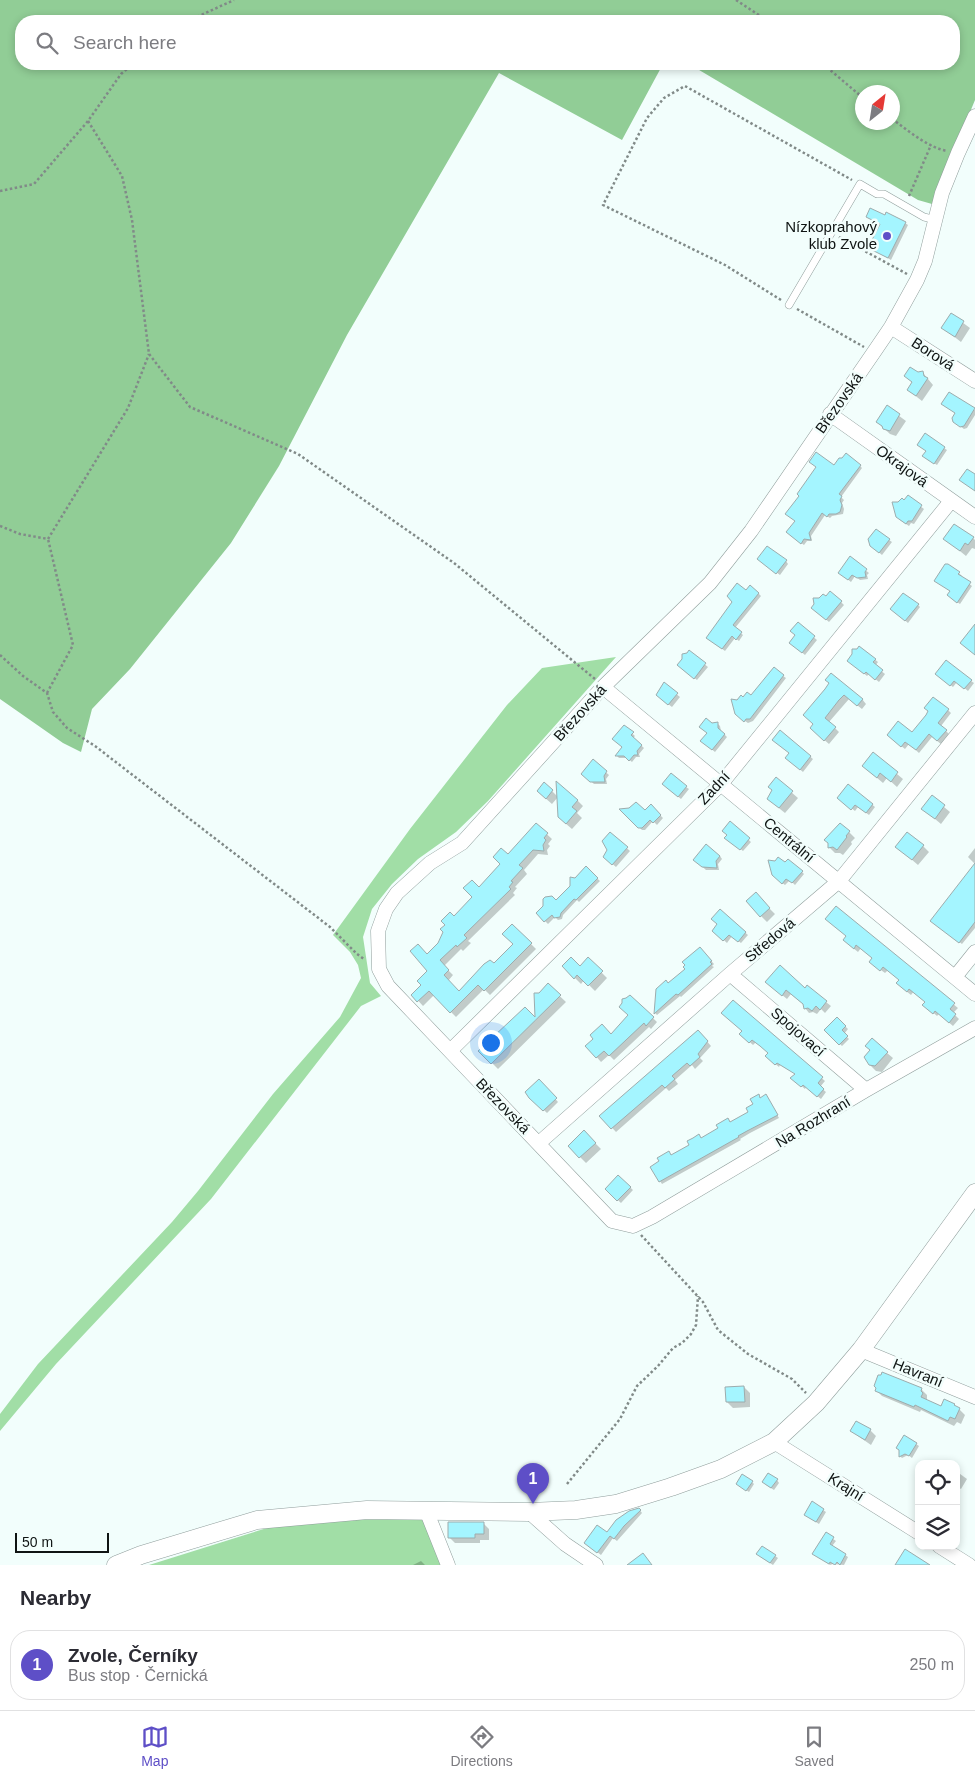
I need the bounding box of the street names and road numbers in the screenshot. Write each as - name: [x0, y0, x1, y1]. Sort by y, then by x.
- street label: Borová: [909, 334, 958, 374]
- street label: Březovská: [812, 369, 866, 436]
- street label: Okrajová: [873, 441, 932, 490]
- street label: Březovská: [550, 680, 610, 744]
- street label: Zadní: [694, 767, 733, 807]
- street label: Centrální: [761, 814, 819, 866]
- street label: Středová: [741, 913, 799, 965]
- street label: Spojovací: [768, 1004, 829, 1060]
- street label: Březovská: [473, 1075, 534, 1137]
- street label: Na Rozhraní: [772, 1092, 854, 1151]
- street label: Havraní: [891, 1355, 946, 1391]
- street label: Krajní: [825, 1469, 868, 1505]

